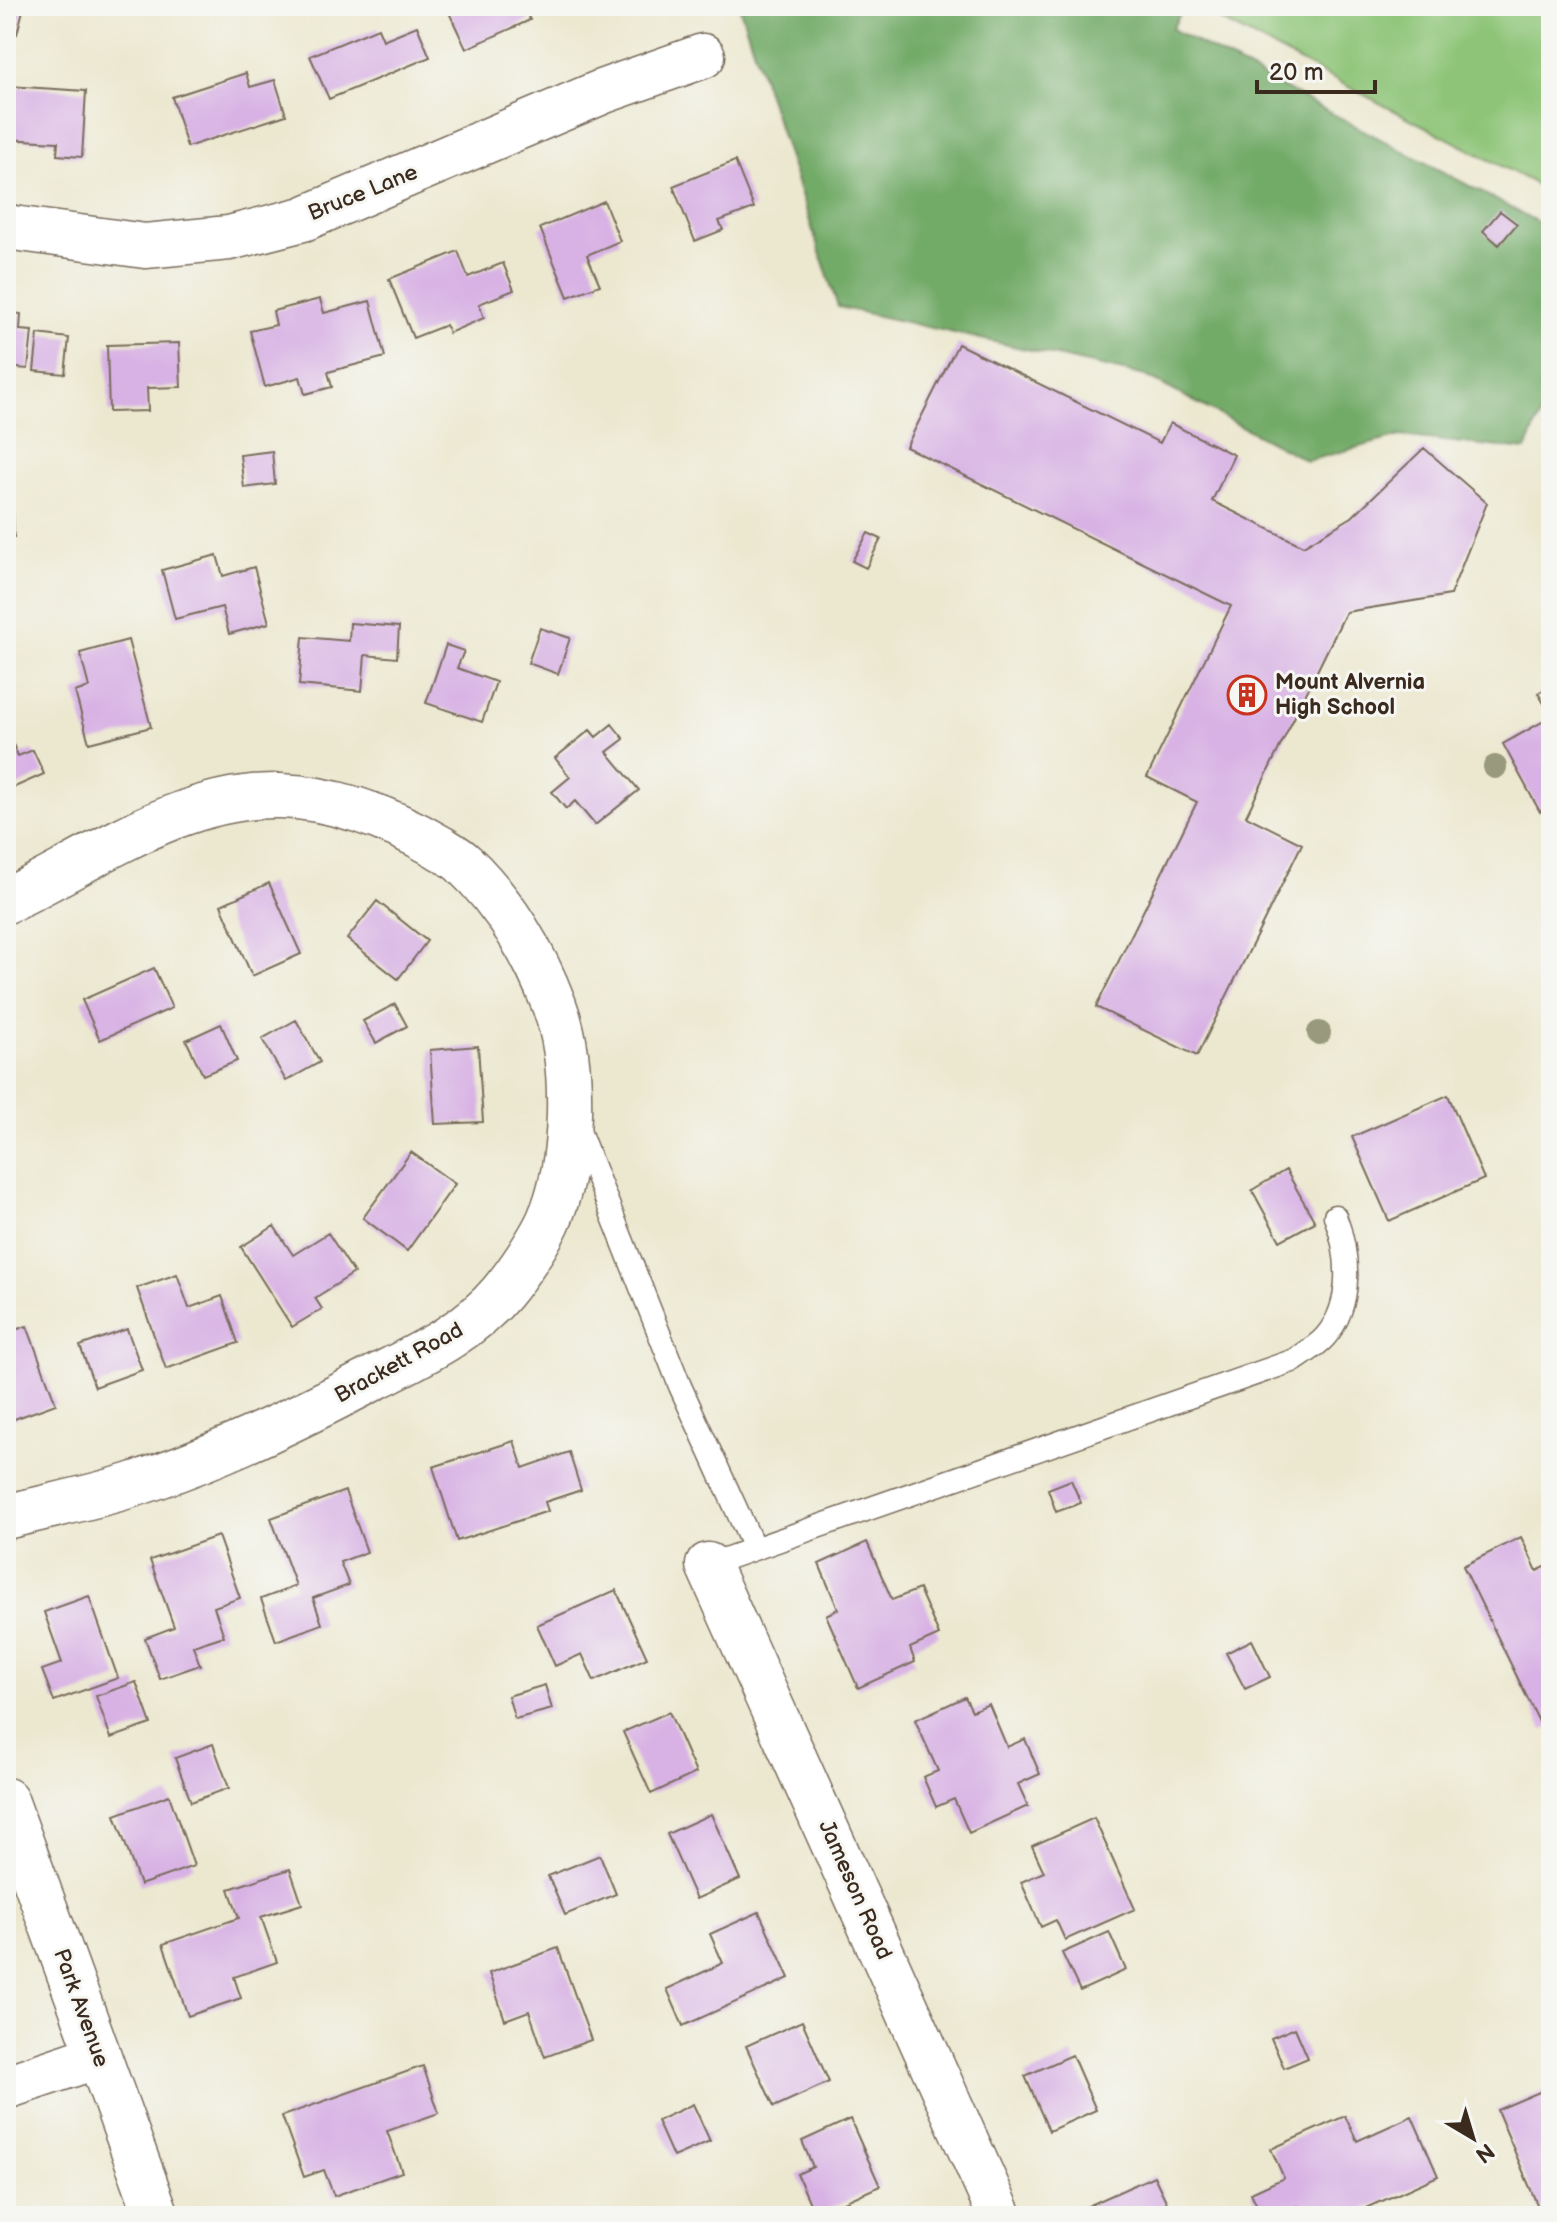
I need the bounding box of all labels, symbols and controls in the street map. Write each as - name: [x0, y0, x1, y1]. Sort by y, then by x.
- scale bar: [1257, 44, 1375, 94]
- text: 20 m: [1269, 58, 1324, 87]
- street label: Bruce Lane: [304, 159, 422, 227]
- place label: Mount Alvernia High School: [1275, 669, 1425, 721]
- building icon: Mount Alvernia High School: [1226, 674, 1268, 716]
- street label: Brackett Road: [330, 1317, 468, 1409]
- street label: Jameson Road: [812, 1816, 898, 1964]
- street label: Park Avenue: [47, 1945, 115, 2071]
- north arrow: [1433, 2098, 1513, 2178]
- text: N: [1470, 2137, 1499, 2168]

